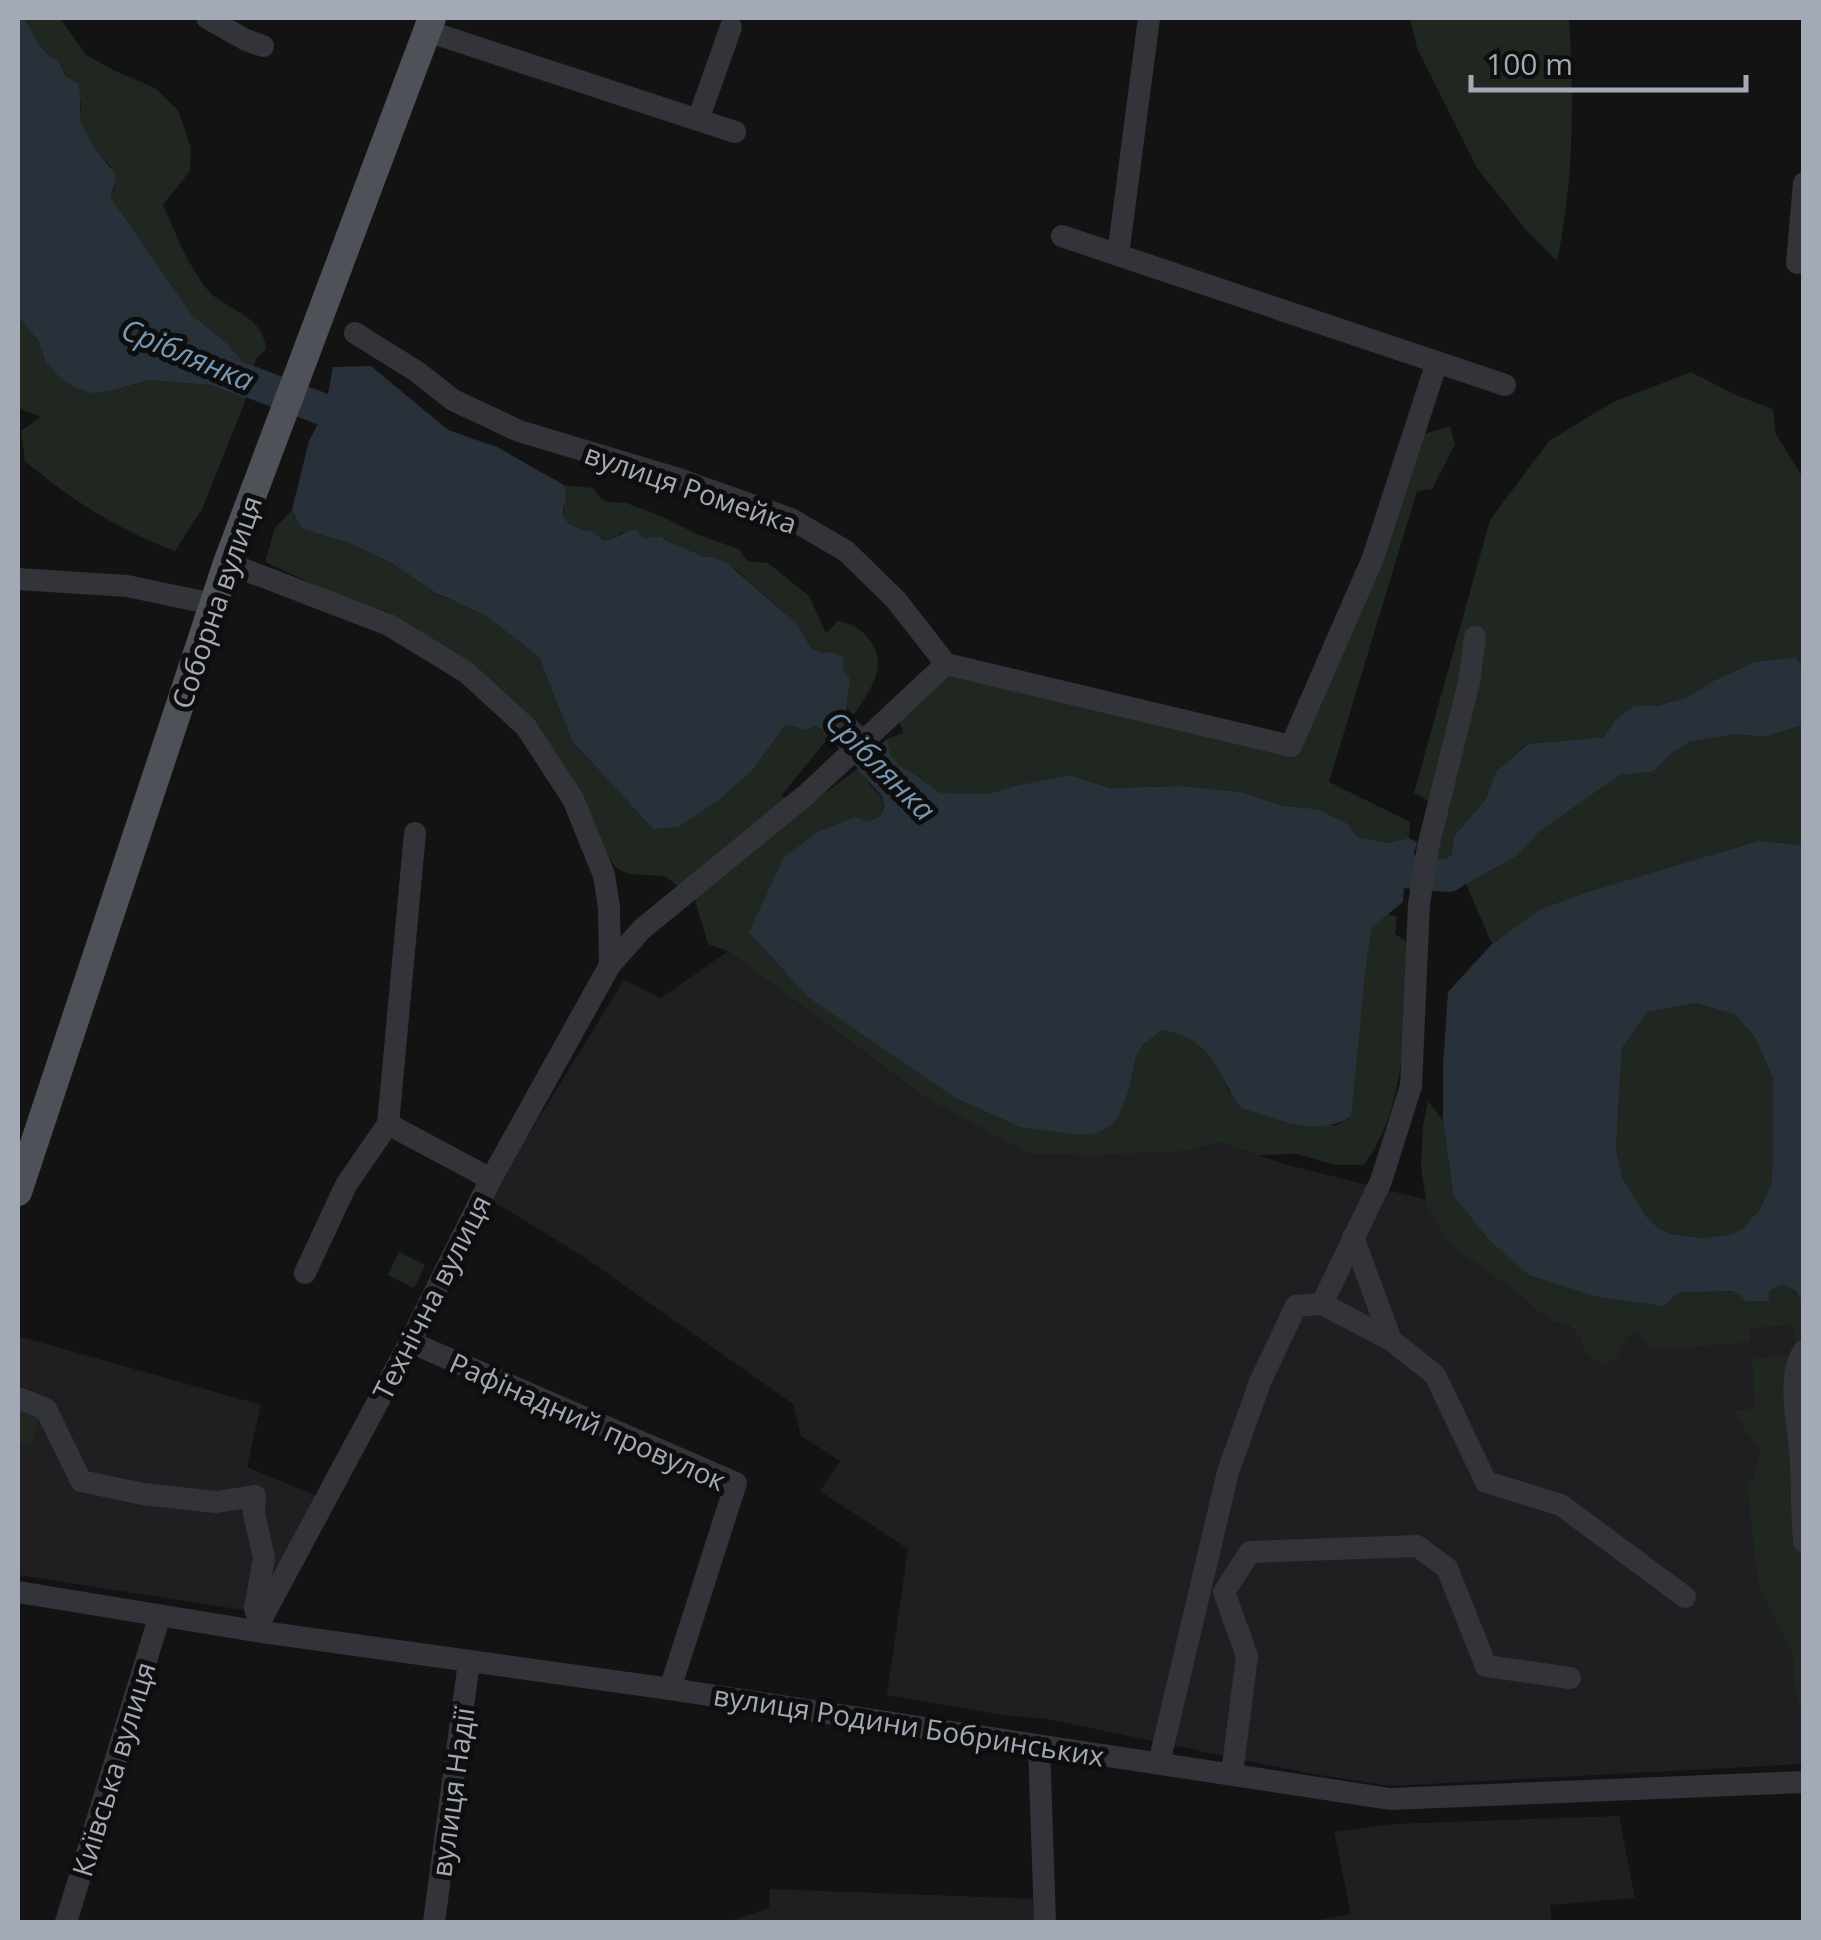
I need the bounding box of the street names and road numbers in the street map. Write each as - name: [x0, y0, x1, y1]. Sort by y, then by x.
- street label: вулиця Ромейка: [580, 434, 802, 542]
- street label: Соборна вулиця: [162, 491, 270, 713]
- street label: Технічна вулиця: [363, 1188, 499, 1406]
- street label: Рафінадний провулок: [444, 1343, 732, 1499]
- street label: Київська вулиця: [62, 1657, 164, 1881]
- street label: вулиця Родини Бобринських: [711, 1675, 1107, 1775]
- street label: вулиця Надії: [421, 1704, 483, 1879]

